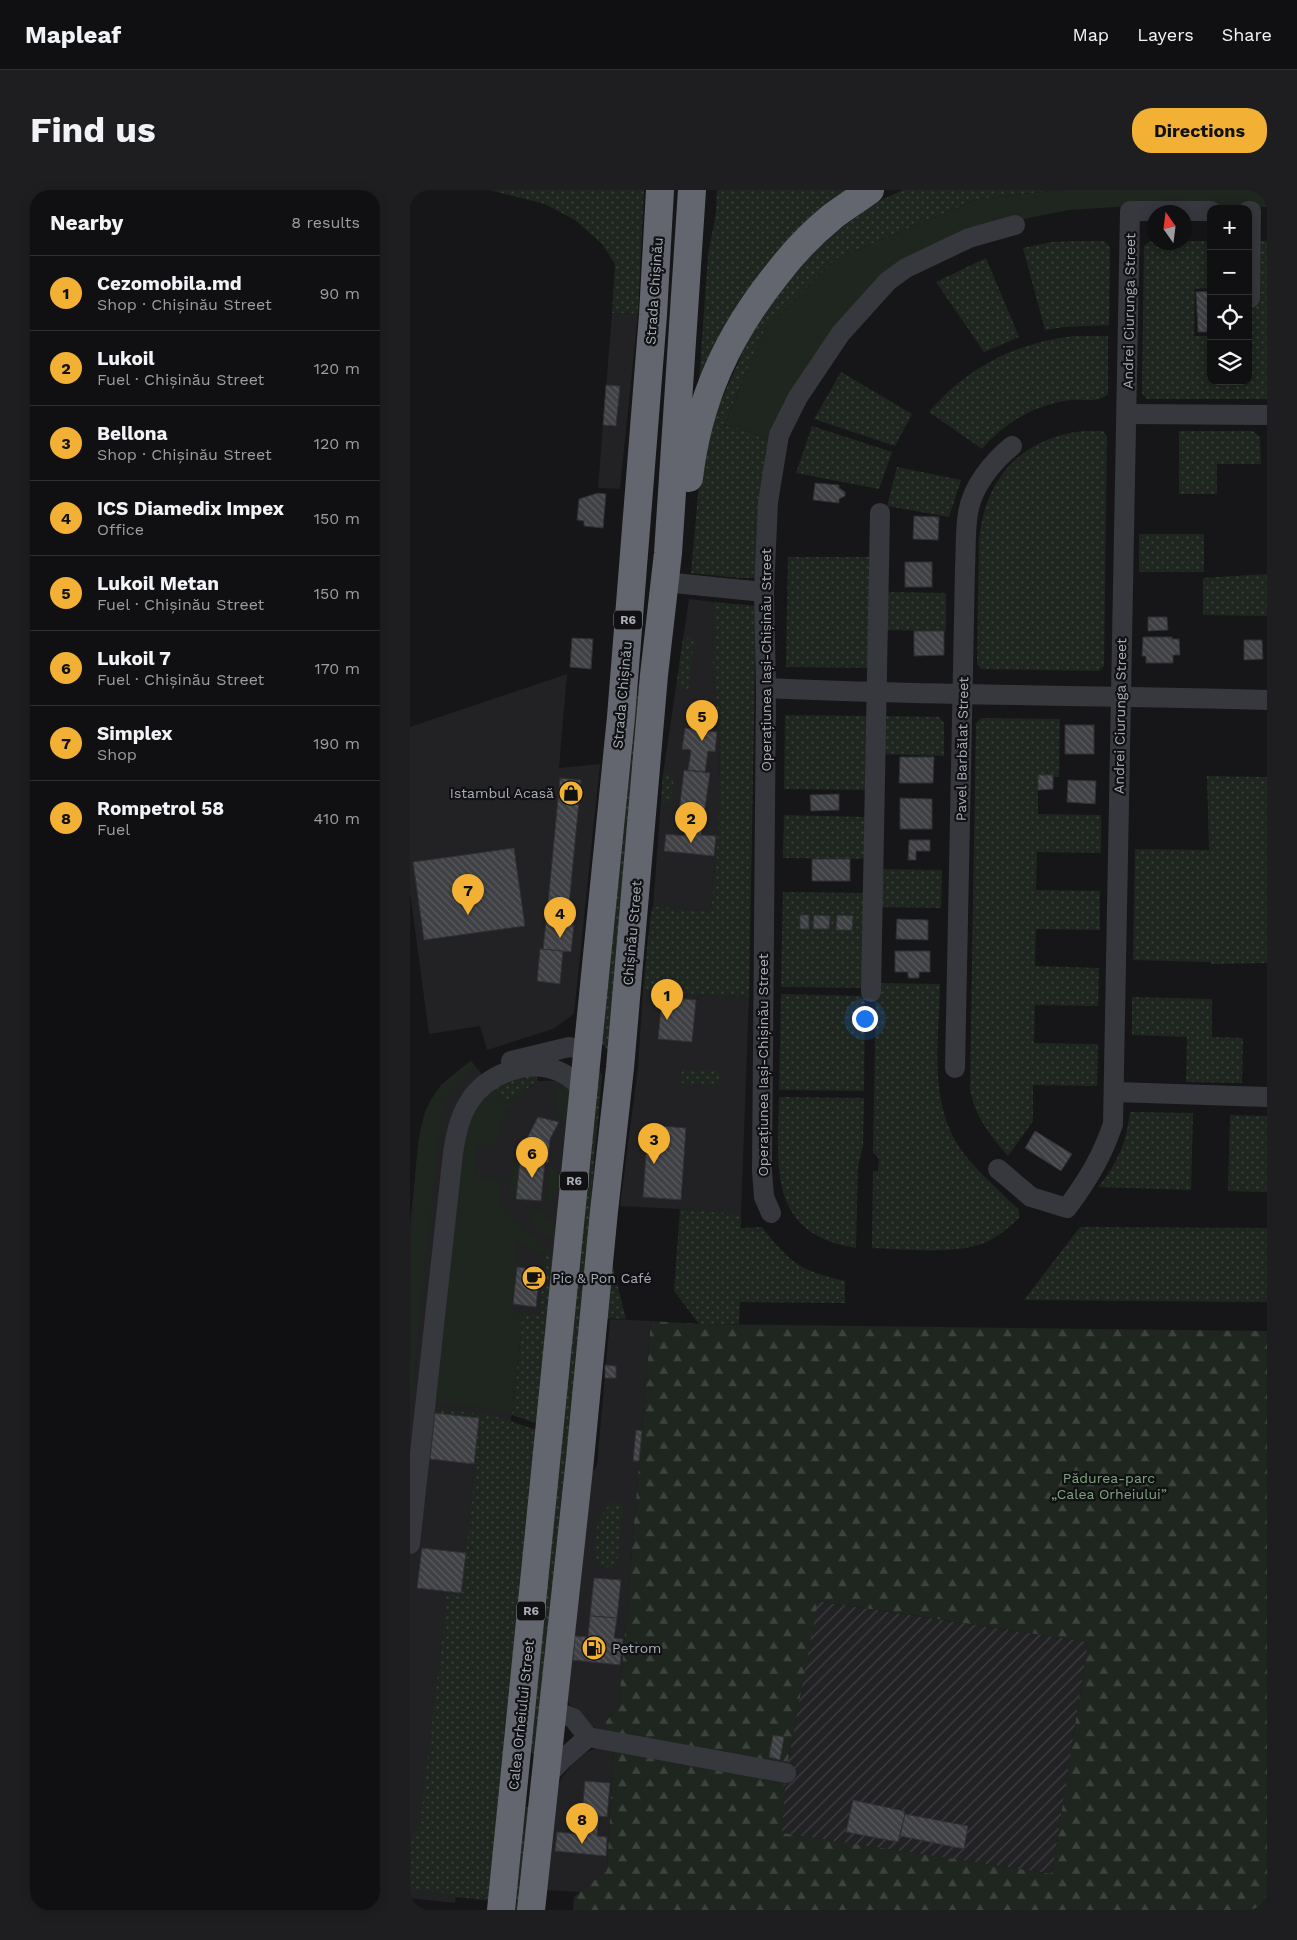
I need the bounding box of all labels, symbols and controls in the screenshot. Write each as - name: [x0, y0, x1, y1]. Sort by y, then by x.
- text: Mapleaf: [25, 21, 121, 49]
- text: Map: [1072, 24, 1109, 45]
- text: Layers: [1137, 24, 1194, 45]
- text: Share: [1222, 24, 1272, 45]
- button: Directions: [1132, 108, 1267, 153]
- text: Find us: [30, 109, 156, 151]
- north arrow: [1147, 205, 1192, 250]
- map controls: [1207, 205, 1252, 385]
- button: +: [1207, 205, 1252, 250]
- text: Nearby: [50, 210, 123, 235]
- text: 8 results: [291, 213, 360, 232]
- street label: Andrei Ciurunga Street: [1120, 233, 1138, 389]
- street label: Strada Chișinău: [642, 237, 667, 345]
- button: −: [1207, 250, 1252, 295]
- text: Cezomobila.md: [97, 272, 242, 295]
- text: 1: [63, 284, 69, 303]
- text: 90 m: [319, 284, 360, 303]
- text: Shop · Chișinău Street: [97, 295, 272, 314]
- button: locate: [1207, 295, 1252, 340]
- button: layers: [1207, 340, 1252, 385]
- text: Lukoil: [97, 347, 155, 370]
- text: 2: [61, 359, 71, 378]
- text: 120 m: [314, 359, 360, 378]
- text: Fuel · Chișinău Street: [97, 370, 264, 389]
- text: Bellona: [97, 422, 168, 445]
- text: 3: [61, 434, 71, 453]
- text: 120 m: [314, 434, 360, 453]
- text: Shop · Chișinău Street: [97, 445, 272, 464]
- text: ICS Diamedix Impex: [97, 497, 284, 520]
- text: 4: [61, 509, 71, 528]
- text: 150 m: [314, 509, 360, 528]
- text: Office: [97, 520, 144, 539]
- street label: Operațiunea Iași-Chișinău Street: [758, 548, 775, 772]
- text: Lukoil Metan: [97, 572, 219, 595]
- text: 5: [61, 584, 71, 603]
- text: 150 m: [314, 584, 360, 603]
- text: Fuel · Chișinău Street: [97, 595, 264, 614]
- road number: R6: [614, 610, 642, 630]
- street label: Andrei Ciurunga Street: [1111, 638, 1129, 794]
- street label: Strada Chișinău: [609, 641, 636, 749]
- text: Lukoil 7: [97, 647, 171, 670]
- text: 6: [61, 659, 71, 678]
- text: 170 m: [314, 659, 360, 678]
- text: Fuel · Chișinău Street: [97, 670, 264, 689]
- street label: Pavel Barbălat Street: [953, 677, 971, 821]
- pin: 5: [686, 700, 718, 741]
- text: Simplex: [97, 722, 172, 745]
- text: 7: [61, 734, 71, 753]
- text: 190 m: [313, 734, 360, 753]
- text: Shop: [97, 745, 137, 764]
- shop icon: Istambul Acasă: [558, 780, 584, 806]
- place label: Istambul Acasă: [450, 785, 554, 801]
- text: Rompetrol 58: [97, 797, 224, 820]
- pin: 2: [675, 802, 707, 843]
- text: 8: [61, 809, 71, 828]
- text: 410 m: [314, 809, 360, 828]
- text: Fuel: [97, 820, 130, 839]
- pin: 7: [452, 874, 484, 915]
- street label: Chișinău Street: [619, 880, 646, 986]
- pin: 4: [544, 897, 576, 938]
- street label: Operațiunea Iași-Chișinău Street: [755, 953, 772, 1177]
- pin: 1: [651, 979, 683, 1020]
- your location: [852, 1006, 878, 1032]
- pin: 3: [638, 1123, 670, 1164]
- pin: 6: [516, 1137, 548, 1178]
- road number: R6: [560, 1171, 588, 1190]
- cafe icon: Pic & Pon Café: [521, 1265, 547, 1291]
- place label: Pic & Pon Café: [552, 1270, 651, 1286]
- park label: Pădurea-parc „Calea Orheiului”: [1051, 1470, 1167, 1502]
- road number: R6: [517, 1602, 545, 1620]
- fuel station icon: Petrom: [581, 1635, 607, 1661]
- street label: Calea Orheiului Street: [505, 1639, 537, 1791]
- place label: Petrom: [612, 1640, 661, 1656]
- pin: 8: [566, 1803, 598, 1844]

